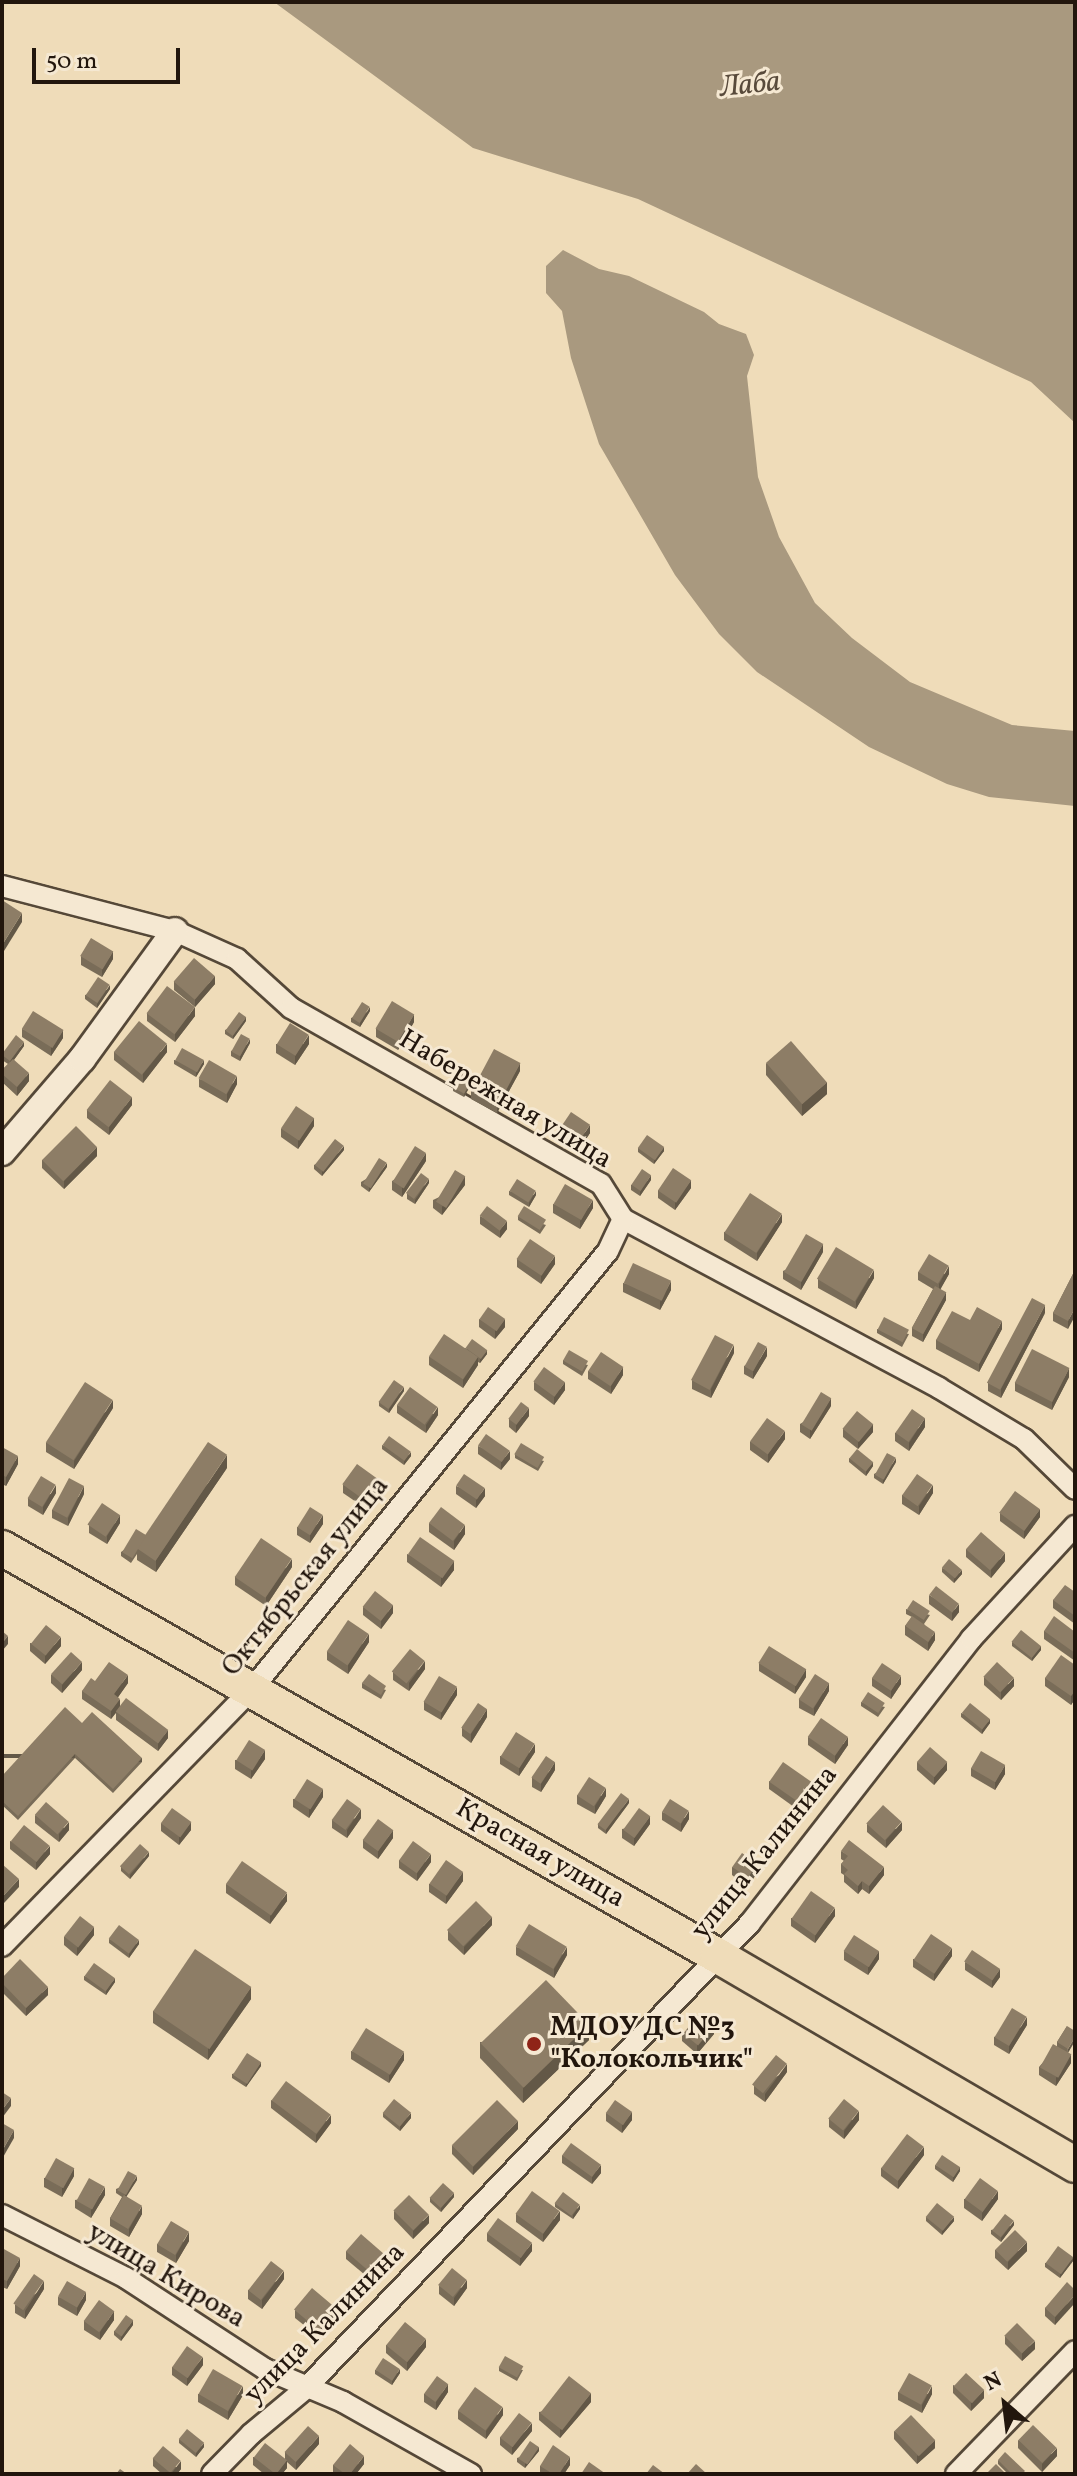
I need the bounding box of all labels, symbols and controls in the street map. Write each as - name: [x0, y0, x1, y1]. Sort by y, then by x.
- scale bar: [36, 32, 184, 82]
- text: 50 m: [46, 45, 98, 79]
- water label: Лаба: [718, 64, 782, 106]
- street label: Набережная улица: [392, 1023, 618, 1177]
- street label: Октябрьская улица: [215, 1470, 397, 1684]
- street label: улица Калинина: [685, 1759, 845, 1947]
- street label: Красная улица: [449, 1792, 631, 1916]
- place label: МДОУ ДС №3 "Колокольчик": [550, 2011, 753, 2077]
- marker: МДОУ ДС №3 "Колокольчик": [525, 2035, 543, 2053]
- street label: улица Кирова: [81, 2216, 251, 2336]
- street label: улица Калинина: [237, 2236, 413, 2412]
- north arrow: [965, 2364, 1045, 2444]
- text: N: [979, 2365, 1008, 2400]

